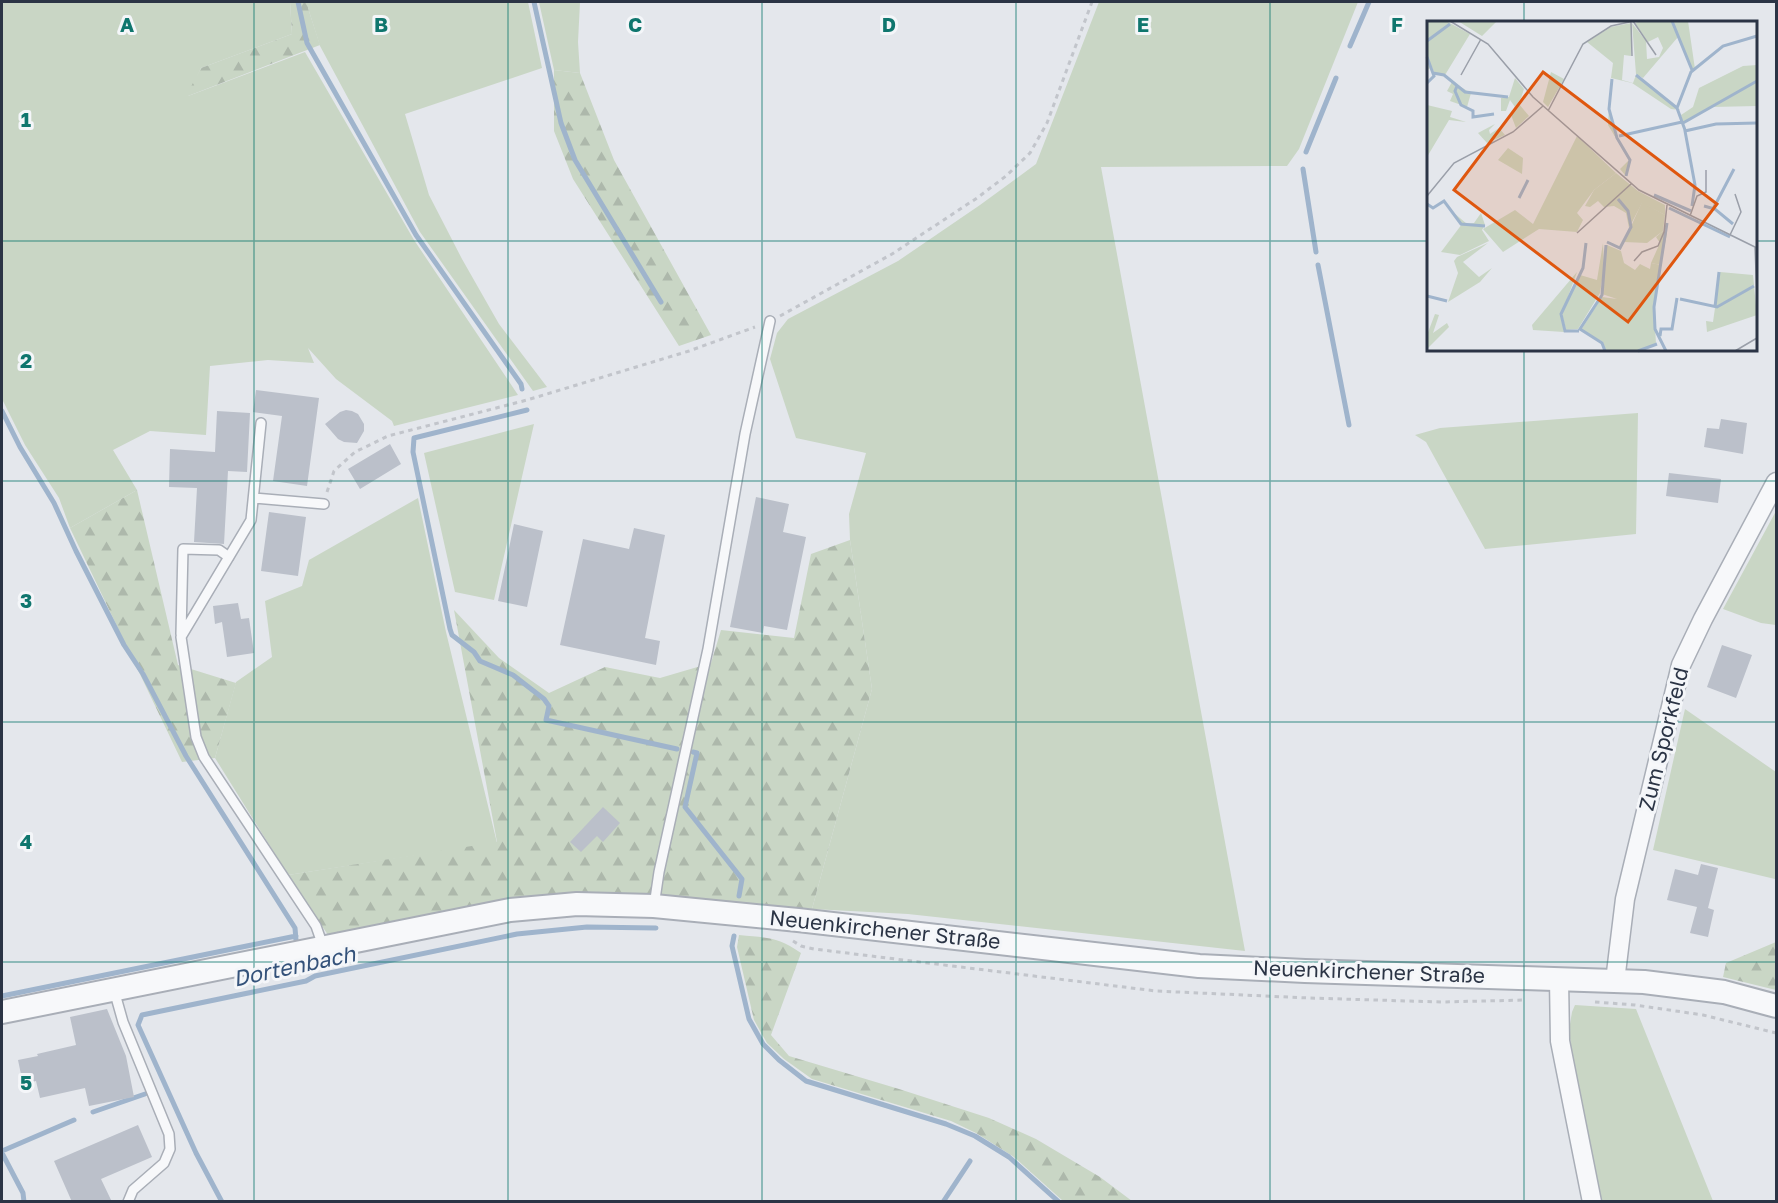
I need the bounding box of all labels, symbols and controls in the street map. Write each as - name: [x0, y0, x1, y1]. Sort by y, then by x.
- text: A: [120, 12, 134, 36]
- text: B: [374, 12, 388, 36]
- text: C: [628, 12, 642, 36]
- text: D: [882, 12, 896, 36]
- text: E: [1137, 12, 1149, 36]
- text: F: [1391, 12, 1403, 36]
- inset map: [1427, 21, 1757, 351]
- text: 1: [21, 107, 31, 131]
- text: 2: [20, 348, 32, 372]
- text: 3: [20, 588, 32, 612]
- street label: Zum Sporkfeld: [1633, 664, 1693, 813]
- text: 4: [20, 829, 32, 853]
- street label: Neuenkirchener Straße: [768, 904, 1002, 954]
- water label: Dortenbach: [230, 939, 359, 992]
- street label: Neuenkirchener Straße: [1253, 954, 1485, 988]
- text: 5: [20, 1070, 32, 1094]

